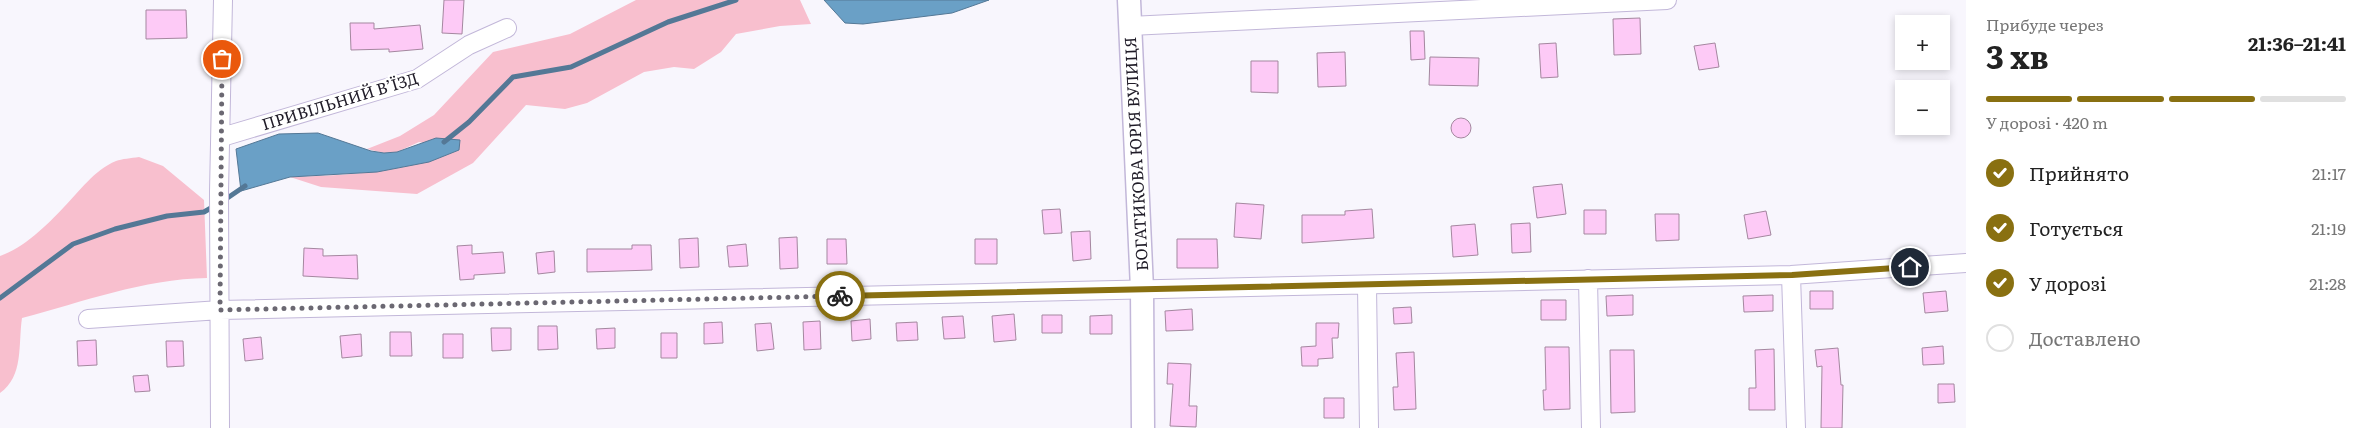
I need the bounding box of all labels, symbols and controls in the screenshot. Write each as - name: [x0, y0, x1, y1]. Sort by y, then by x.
- text: Прибуде через: [1986, 12, 2104, 36]
- map controls: [1895, 15, 1950, 135]
- button: +: [1895, 15, 1950, 70]
- text: 21:36–21:41: [2248, 29, 2346, 57]
- text: 3 хв: [1986, 31, 2049, 79]
- street label: БОГАТИКОВА ЮРІЯ ВУЛИЦЯ: [1117, 36, 1153, 272]
- pin: [201, 38, 243, 80]
- icon: bag: [208, 45, 236, 73]
- street label: ПРИВІЛЬНИЙ В’ЇЗД: [259, 65, 421, 135]
- button: −: [1895, 80, 1950, 135]
- text: У дорозі · 420 m: [1986, 110, 2108, 134]
- icon: check: [1986, 159, 2014, 187]
- text: Прийнято: [2029, 159, 2129, 187]
- text: 21:17: [2312, 161, 2346, 185]
- icon: check: [1986, 214, 2014, 242]
- text: Готується: [2029, 214, 2124, 242]
- text: 21:19: [2311, 216, 2346, 240]
- pin: [1889, 246, 1931, 288]
- icon: home: [1896, 253, 1924, 281]
- icon: check: [1986, 269, 2014, 297]
- text: У дорозі: [2029, 269, 2106, 297]
- courier: [815, 271, 865, 321]
- text: 21:28: [2309, 271, 2346, 295]
- icon: bike: [826, 282, 854, 310]
- text: Доставлено: [2029, 324, 2141, 352]

